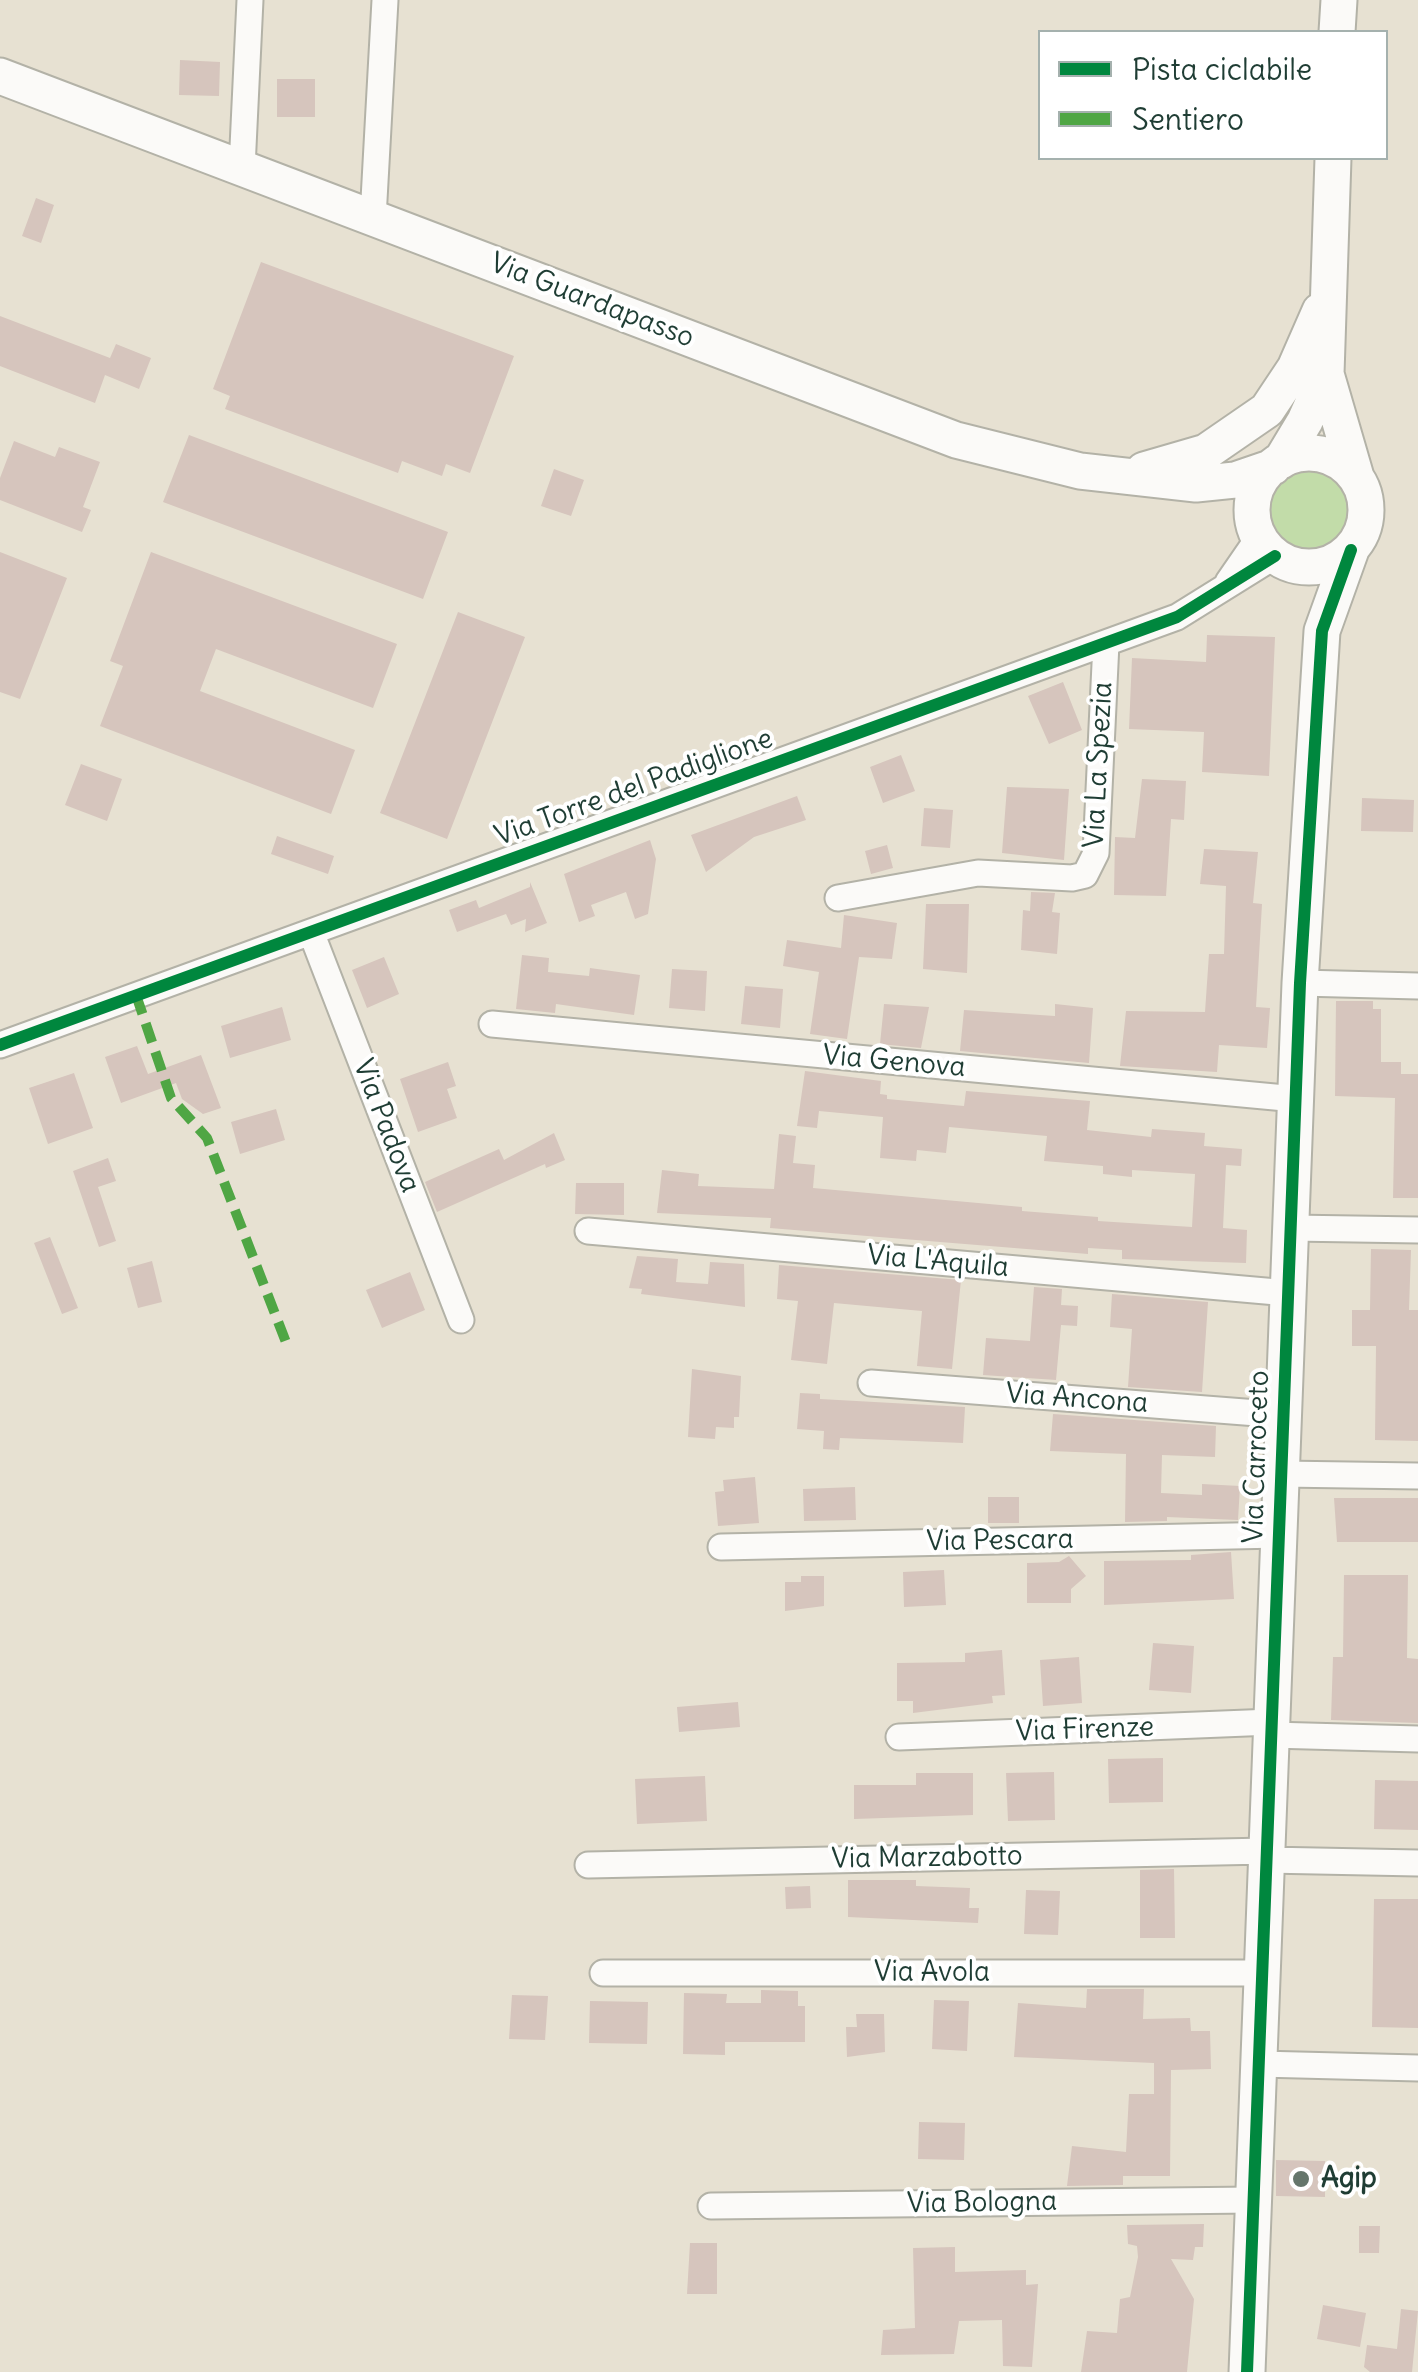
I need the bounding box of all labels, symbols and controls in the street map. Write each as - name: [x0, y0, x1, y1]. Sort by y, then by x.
- legend: [1038, 30, 1388, 160]
- text: Pista ciclabile: [1132, 50, 1312, 88]
- text: Sentiero: [1132, 100, 1244, 138]
- street label: Via Guardapasso: [485, 247, 699, 355]
- street label: Via La Spezia: [1078, 681, 1120, 849]
- street label: Via Torre del Padiglione: [491, 722, 777, 854]
- street label: Via Genova: [821, 1039, 967, 1085]
- street label: Via Padova: [345, 1055, 427, 1197]
- street label: Via L'Aquila: [866, 1239, 1010, 1285]
- street label: Via Carroceto: [1237, 1370, 1277, 1544]
- street label: Via Ancona: [1005, 1377, 1149, 1421]
- street label: Via Pescara: [926, 1523, 1074, 1559]
- street label: Via Firenze: [1015, 1711, 1155, 1749]
- street label: Via Marzabotto: [831, 1840, 1023, 1876]
- street label: Via Avola: [874, 1956, 990, 1990]
- place label: Agip: [1321, 2162, 1377, 2196]
- marker: Agip: [1290, 2168, 1312, 2190]
- street label: Via Bologna: [907, 2185, 1057, 2221]

